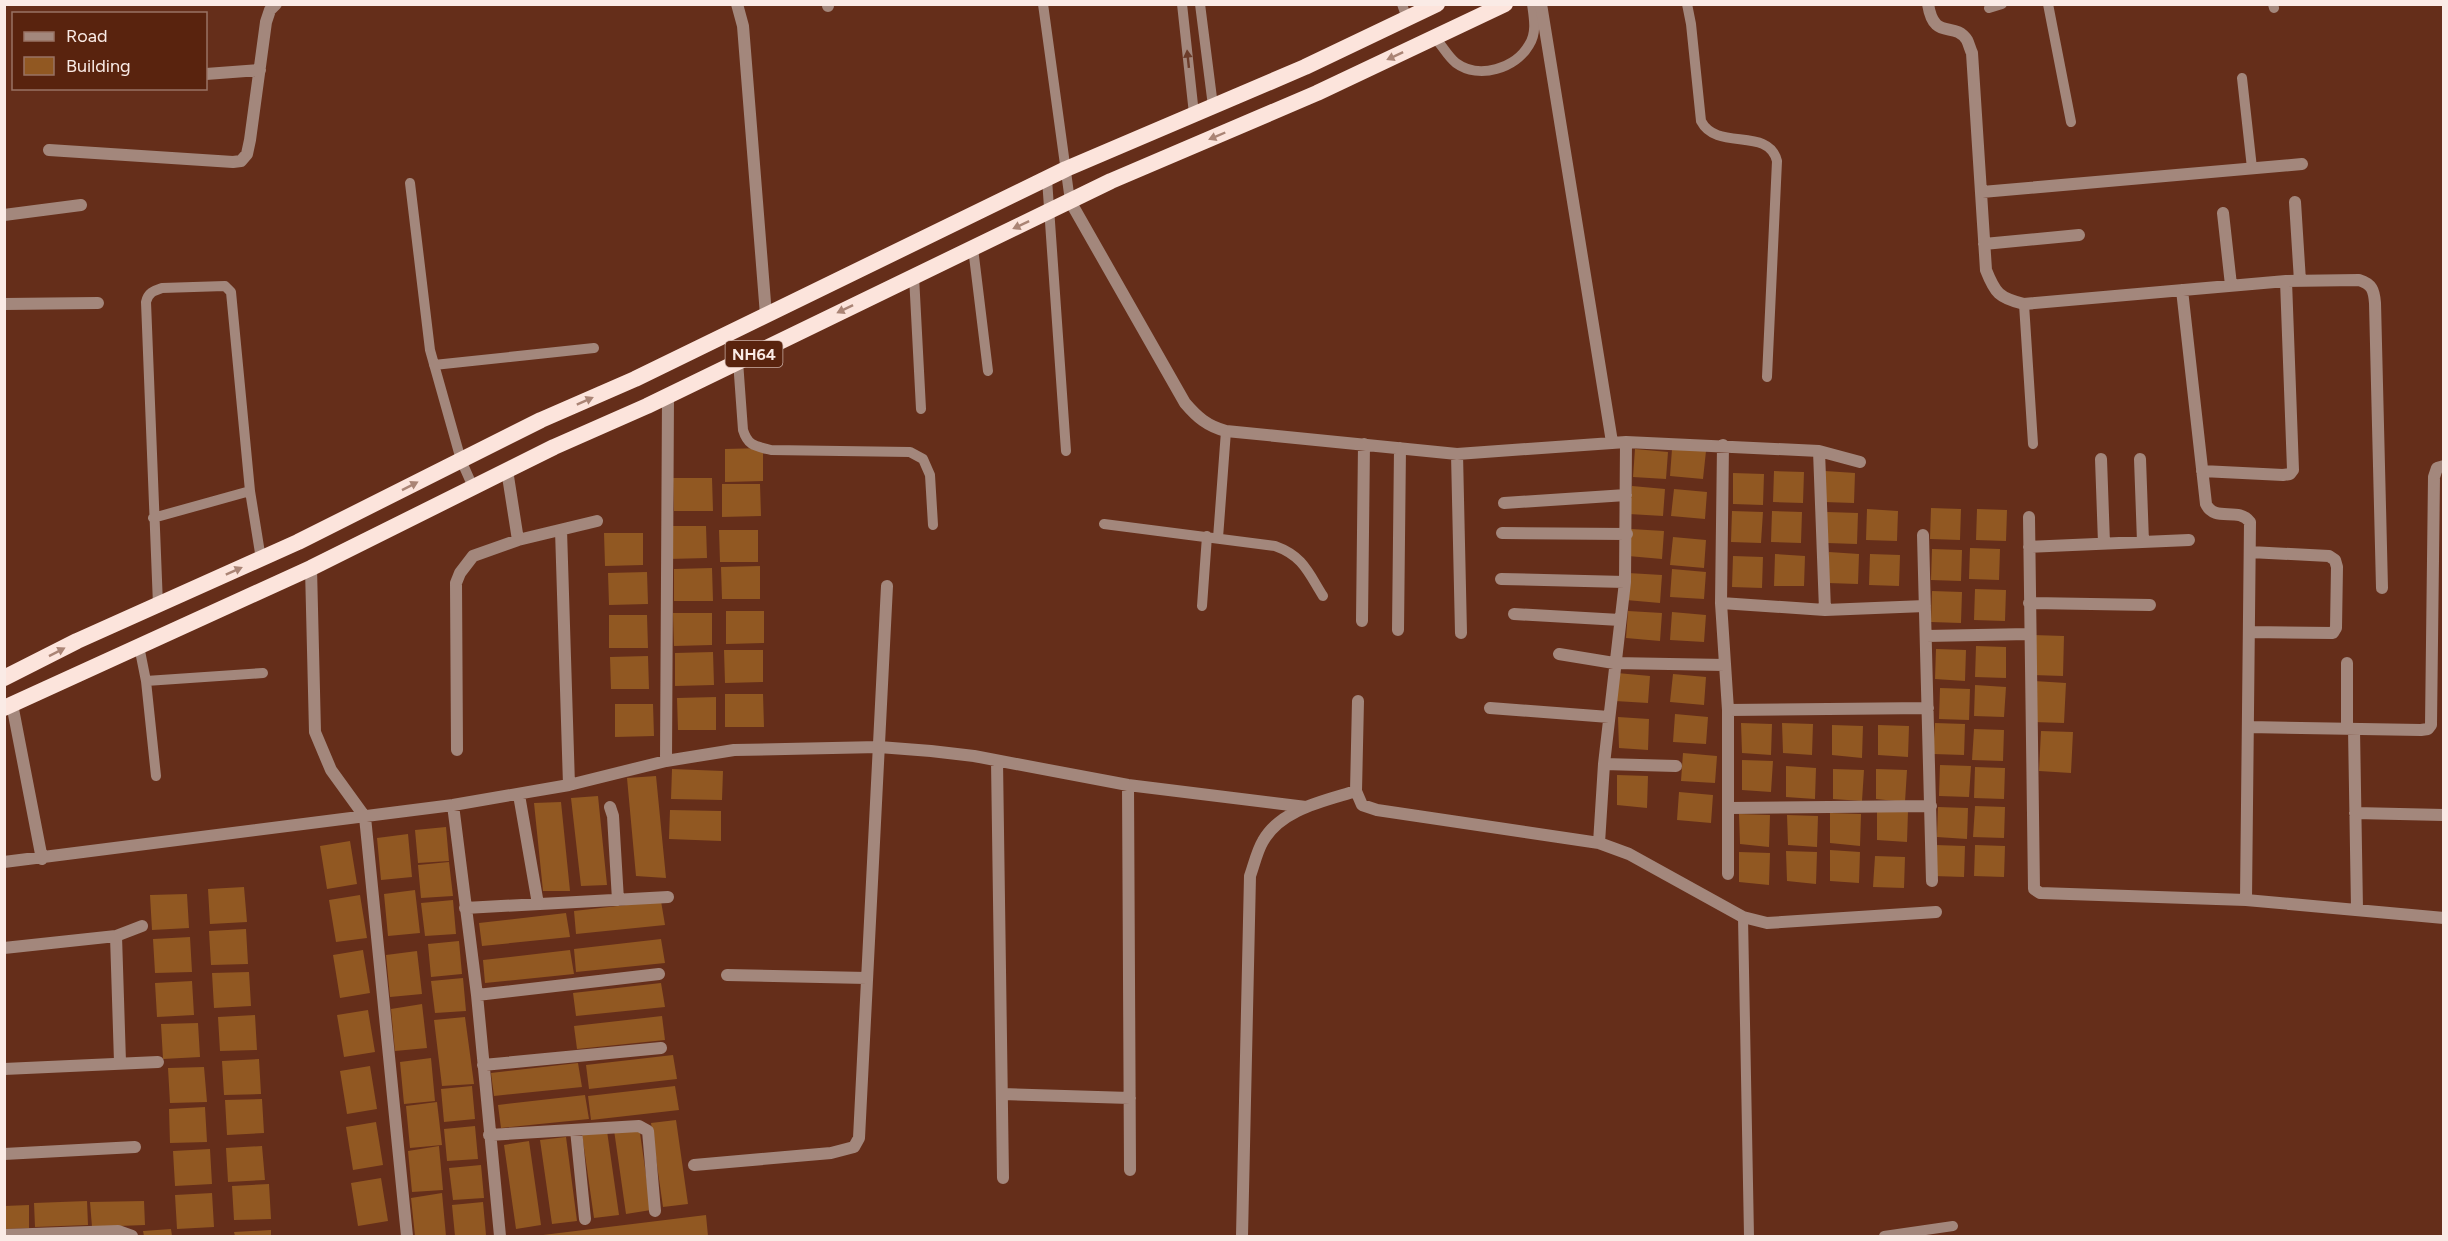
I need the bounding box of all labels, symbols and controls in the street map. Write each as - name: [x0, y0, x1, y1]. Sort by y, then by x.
- legend: [12, 12, 207, 90]
- text: Road: [66, 25, 107, 47]
- one-way arrow: [1183, 50, 1193, 69]
- one-way arrow: [1387, 52, 1404, 61]
- text: Building: [66, 55, 131, 77]
- one-way arrow: [1209, 131, 1226, 140]
- one-way arrow: [1013, 221, 1030, 230]
- one-way arrow: [836, 304, 854, 314]
- road number: NH64: [726, 341, 783, 367]
- one-way arrow: [577, 396, 595, 406]
- one-way arrow: [401, 481, 418, 491]
- one-way arrow: [226, 566, 243, 575]
- one-way arrow: [48, 647, 65, 656]

